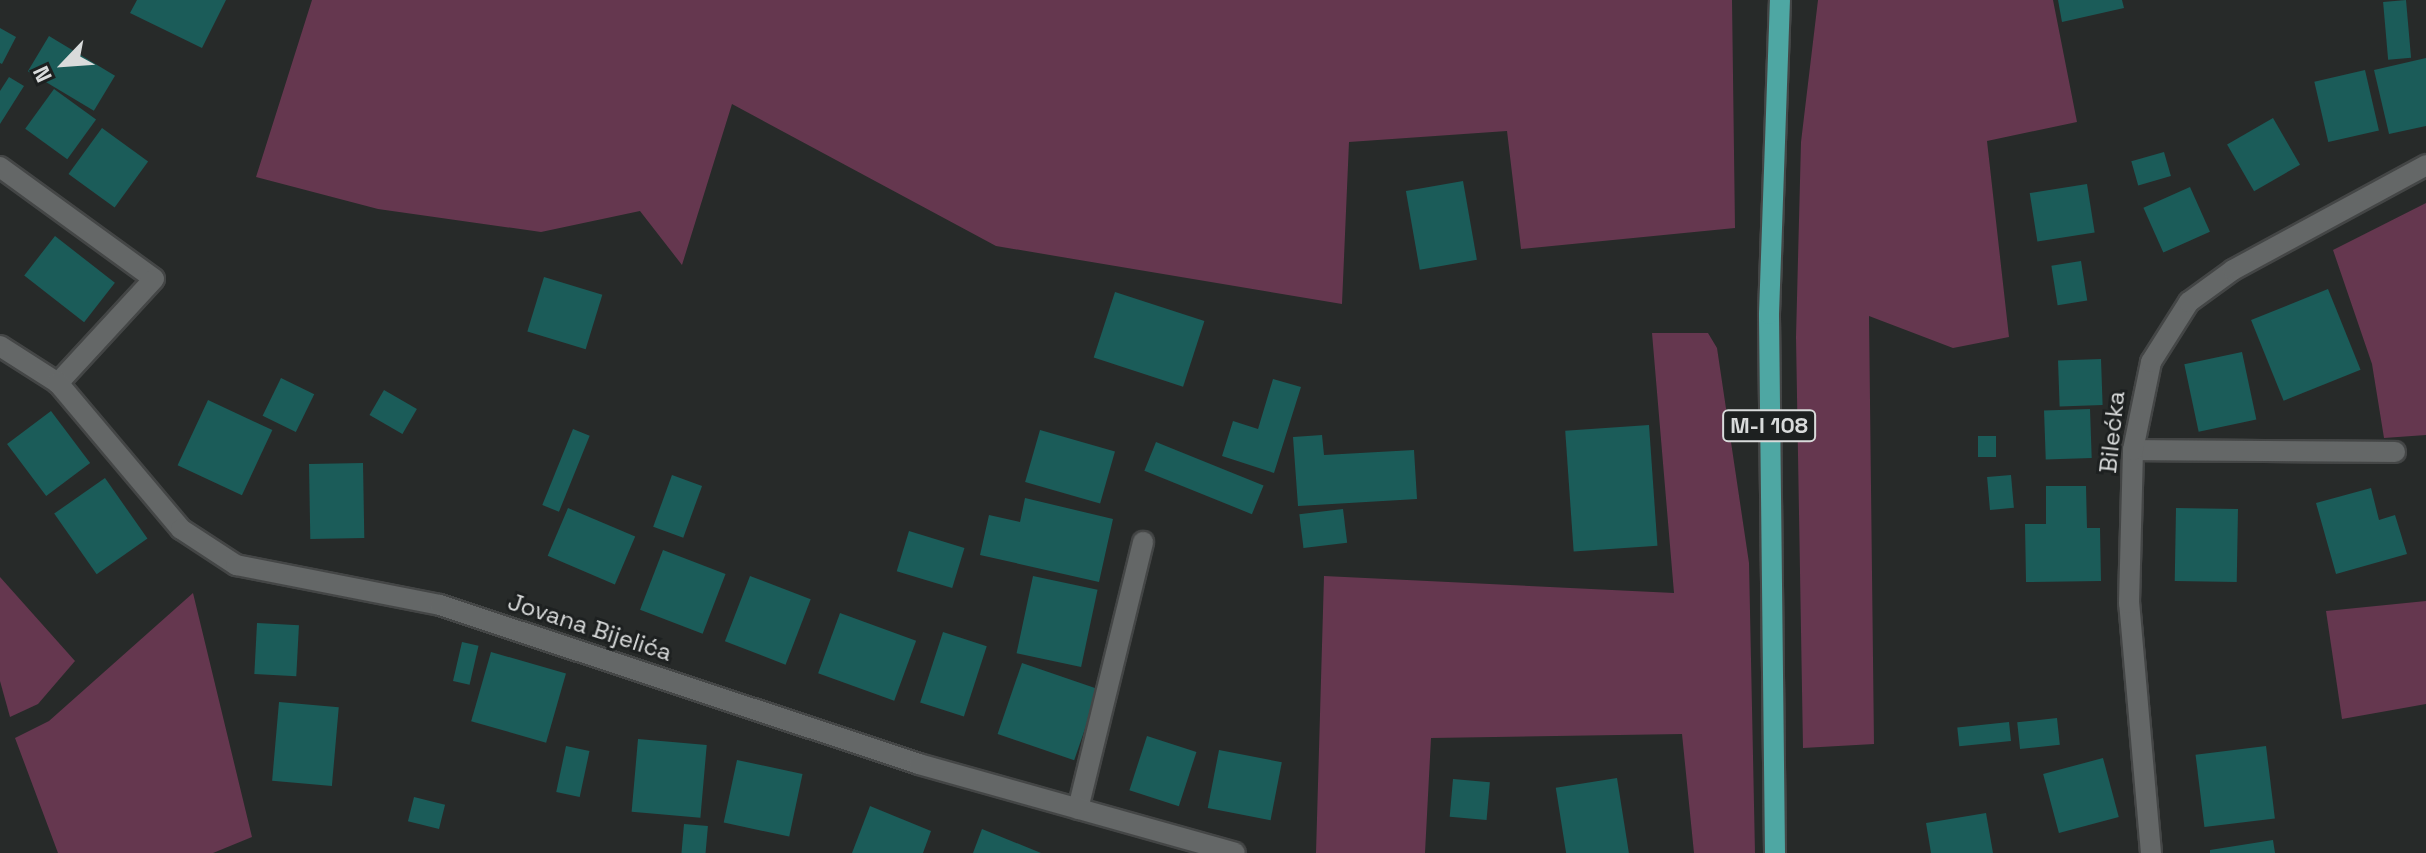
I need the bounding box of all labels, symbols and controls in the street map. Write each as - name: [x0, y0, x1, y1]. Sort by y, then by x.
- north arrow: [24, 24, 104, 104]
- text: N: [26, 62, 58, 87]
- street label: Bilećka: [2093, 389, 2131, 475]
- road number: M-I 108: [1721, 408, 1817, 444]
- street label: Jovana Bijelića: [504, 587, 676, 667]

